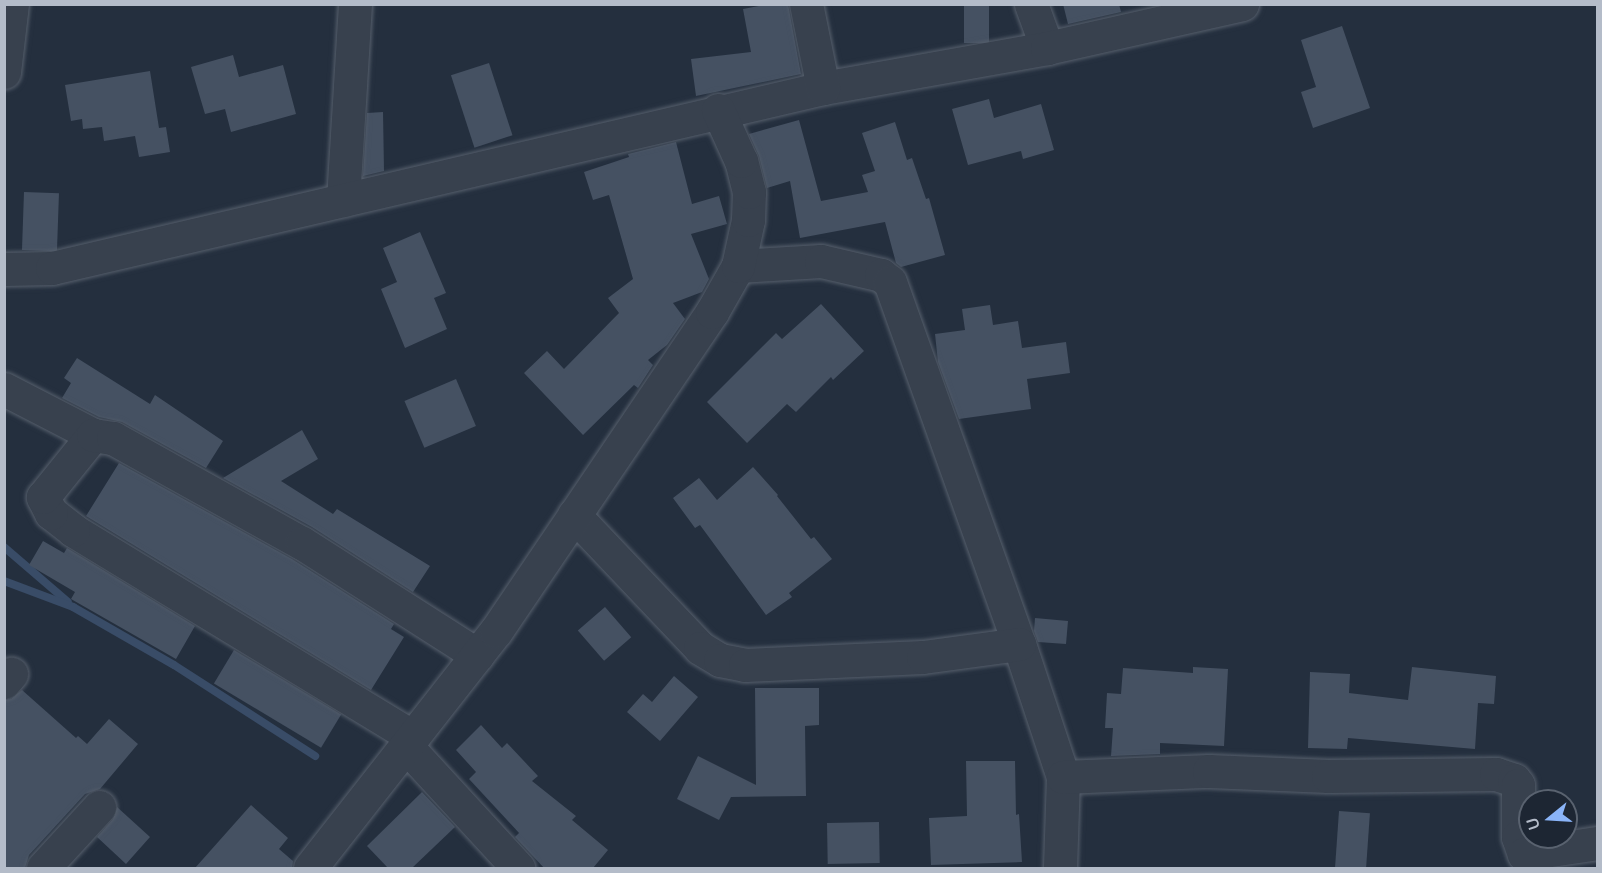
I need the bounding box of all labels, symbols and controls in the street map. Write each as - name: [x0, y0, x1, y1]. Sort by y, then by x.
- north arrow: [1518, 789, 1578, 849]
- text: U: [1521, 815, 1544, 833]

